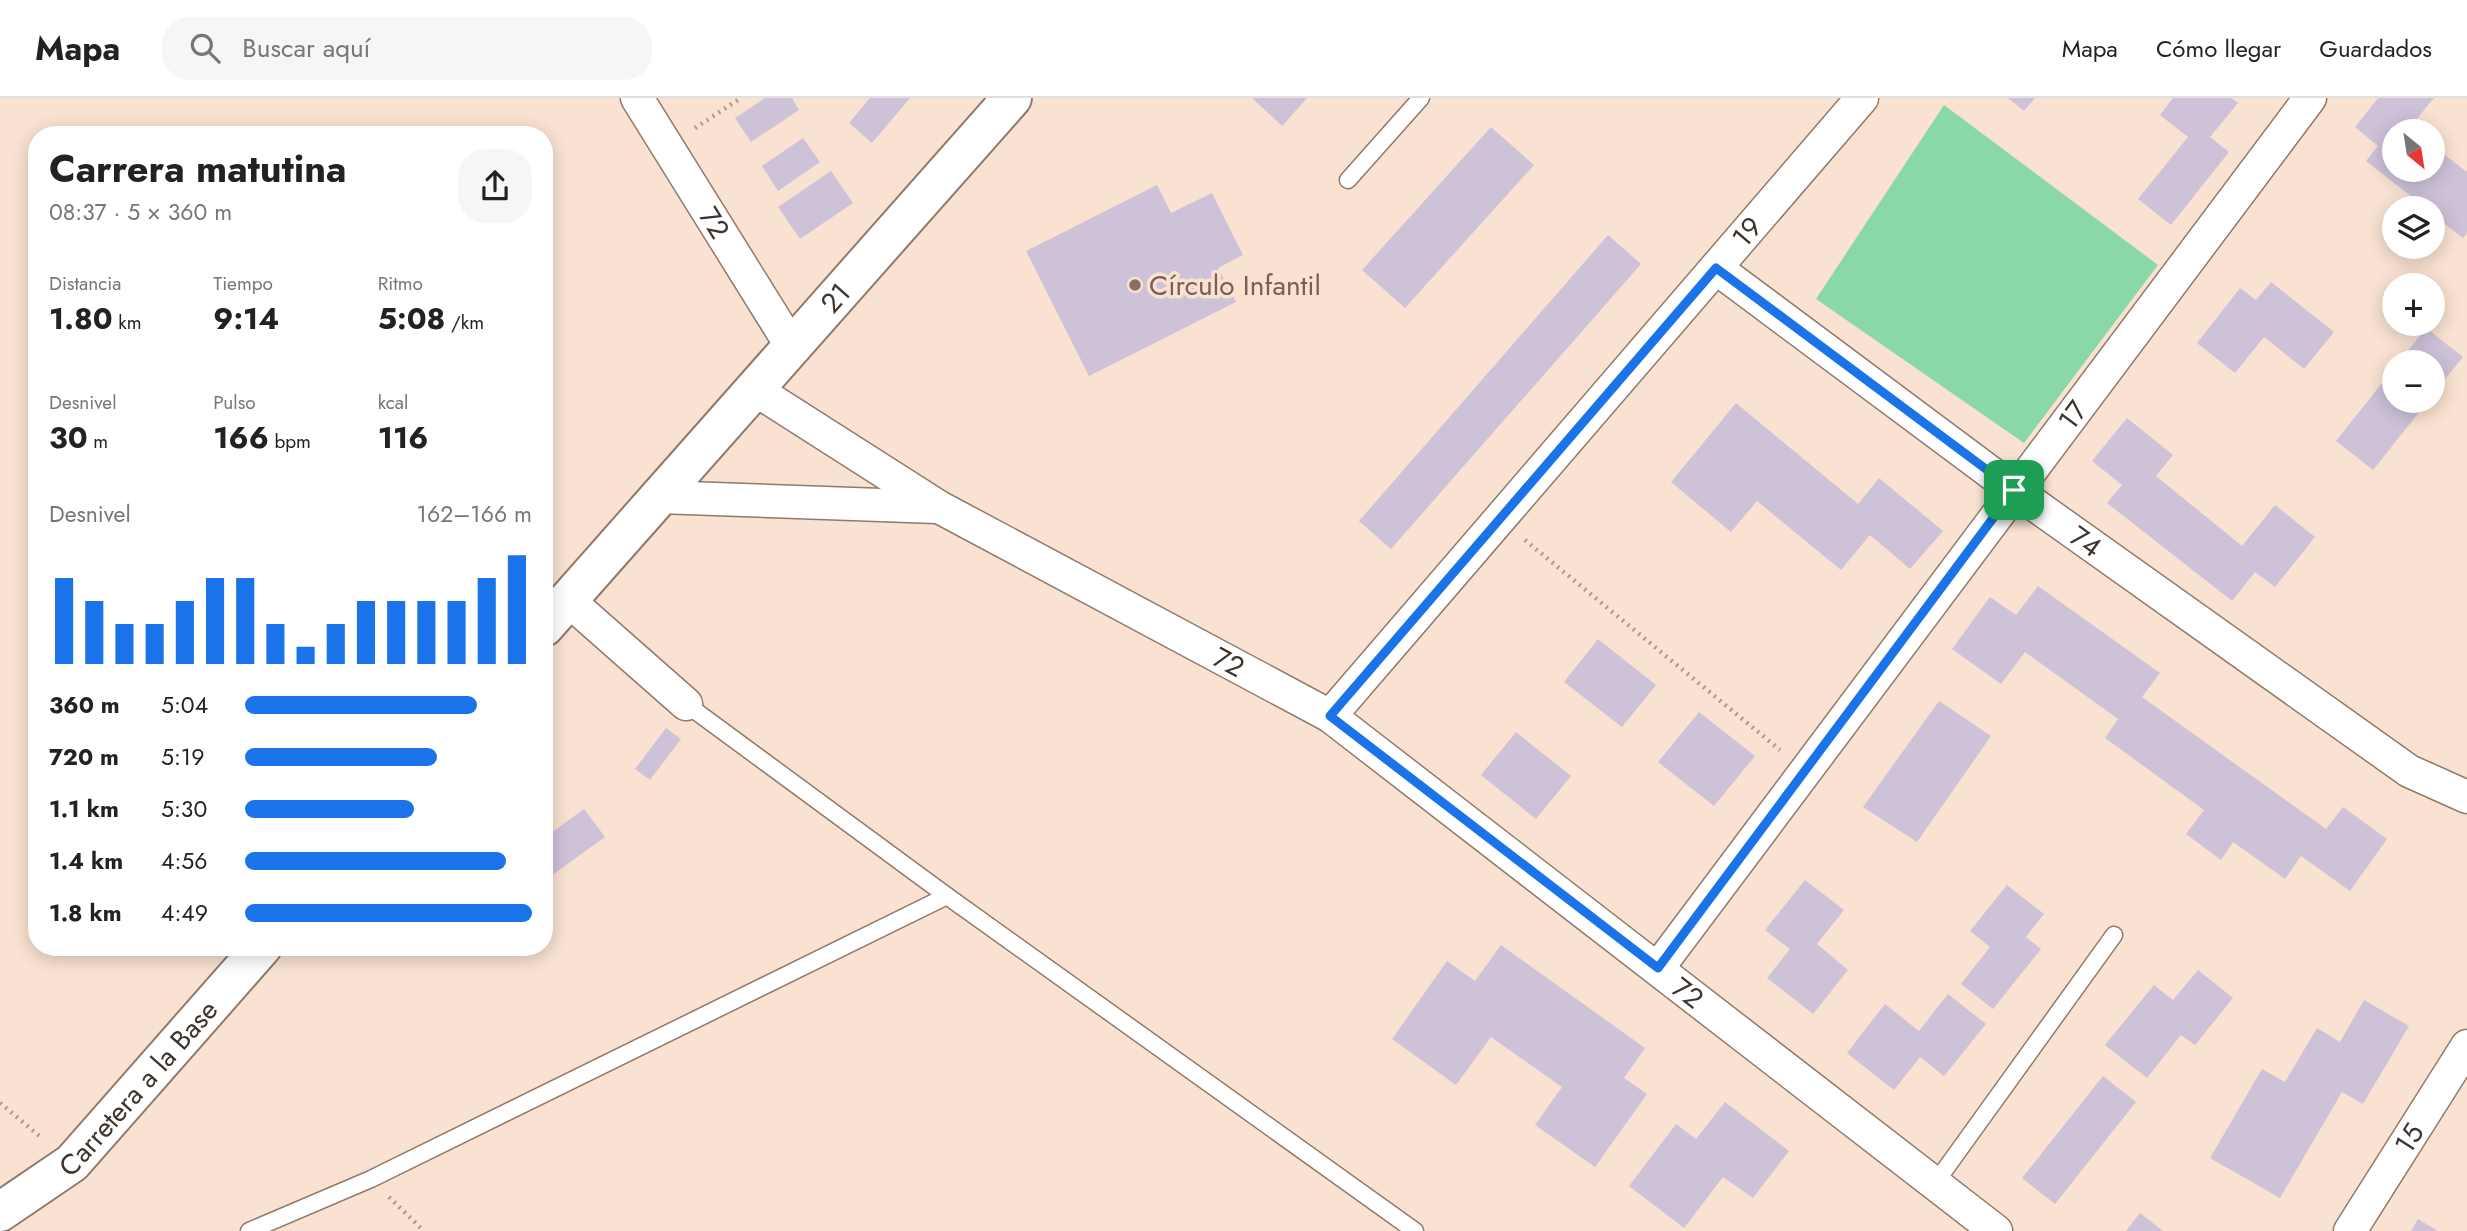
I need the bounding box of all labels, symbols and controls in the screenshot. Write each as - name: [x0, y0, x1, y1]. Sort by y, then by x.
- search box: [162, 17, 652, 80]
- text: Mapa: [35, 25, 120, 72]
- icon: search: [186, 29, 224, 67]
- text: Buscar aquí: [242, 29, 370, 67]
- text: Mapa: [2062, 31, 2118, 66]
- text: Cómo llegar: [2156, 31, 2281, 66]
- text: Guardados: [2319, 31, 2432, 66]
- north arrow: [2382, 119, 2445, 182]
- map controls: [2382, 119, 2445, 413]
- text: Carrera matutina: [49, 141, 347, 196]
- button: share: [458, 149, 532, 223]
- text: 08:37 · 5 × 360 m: [49, 195, 232, 229]
- button: layers: [2382, 196, 2445, 259]
- street label: 72: [689, 199, 740, 247]
- street label: 19: [1722, 207, 1772, 256]
- place label: Círculo Infantil: [1149, 265, 1321, 306]
- text: Distancia: [49, 270, 121, 297]
- text: Tiempo: [213, 270, 273, 297]
- text: Ritmo: [378, 270, 423, 297]
- button: +: [2382, 273, 2445, 336]
- street label: 21: [810, 274, 860, 322]
- marker: Círculo Infantil: [1127, 277, 1143, 293]
- text: 1.80: [49, 297, 113, 340]
- text: 9:14: [213, 297, 279, 340]
- text: 5:08: [378, 297, 445, 340]
- text: km: [113, 309, 142, 336]
- text: /km: [445, 309, 484, 336]
- button: −: [2382, 350, 2445, 413]
- text: Desnivel: [49, 389, 117, 416]
- text: Pulso: [213, 389, 256, 416]
- text: kcal: [378, 389, 408, 416]
- street label: 17: [2048, 392, 2097, 438]
- text: 30: [49, 416, 88, 459]
- text: 166: [213, 416, 269, 459]
- text: 116: [378, 416, 428, 459]
- text: m: [88, 428, 108, 455]
- text: bpm: [269, 428, 311, 455]
- pin: [1984, 460, 2044, 520]
- icon: arrive: [1995, 471, 2033, 509]
- text: Desnivel: [49, 497, 131, 531]
- text: 162–166 m: [417, 497, 532, 531]
- street label: 74: [2062, 516, 2111, 567]
- street label: 72: [1206, 637, 1252, 687]
- text: 360 m: [49, 688, 120, 722]
- text: 5:04: [161, 688, 208, 722]
- text: 720 m: [49, 740, 119, 774]
- text: 5:19: [161, 740, 204, 774]
- text: 1.1 km: [49, 792, 119, 826]
- text: 5:30: [161, 792, 207, 826]
- text: 1.4 km: [49, 844, 123, 878]
- text: 4:56: [161, 844, 208, 878]
- text: 1.8 km: [49, 896, 122, 930]
- text: 4:49: [161, 896, 208, 930]
- street label: 72: [1663, 967, 1712, 1018]
- street label: Carretera a la Base: [51, 991, 227, 1187]
- street label: 15: [2384, 1115, 2434, 1161]

